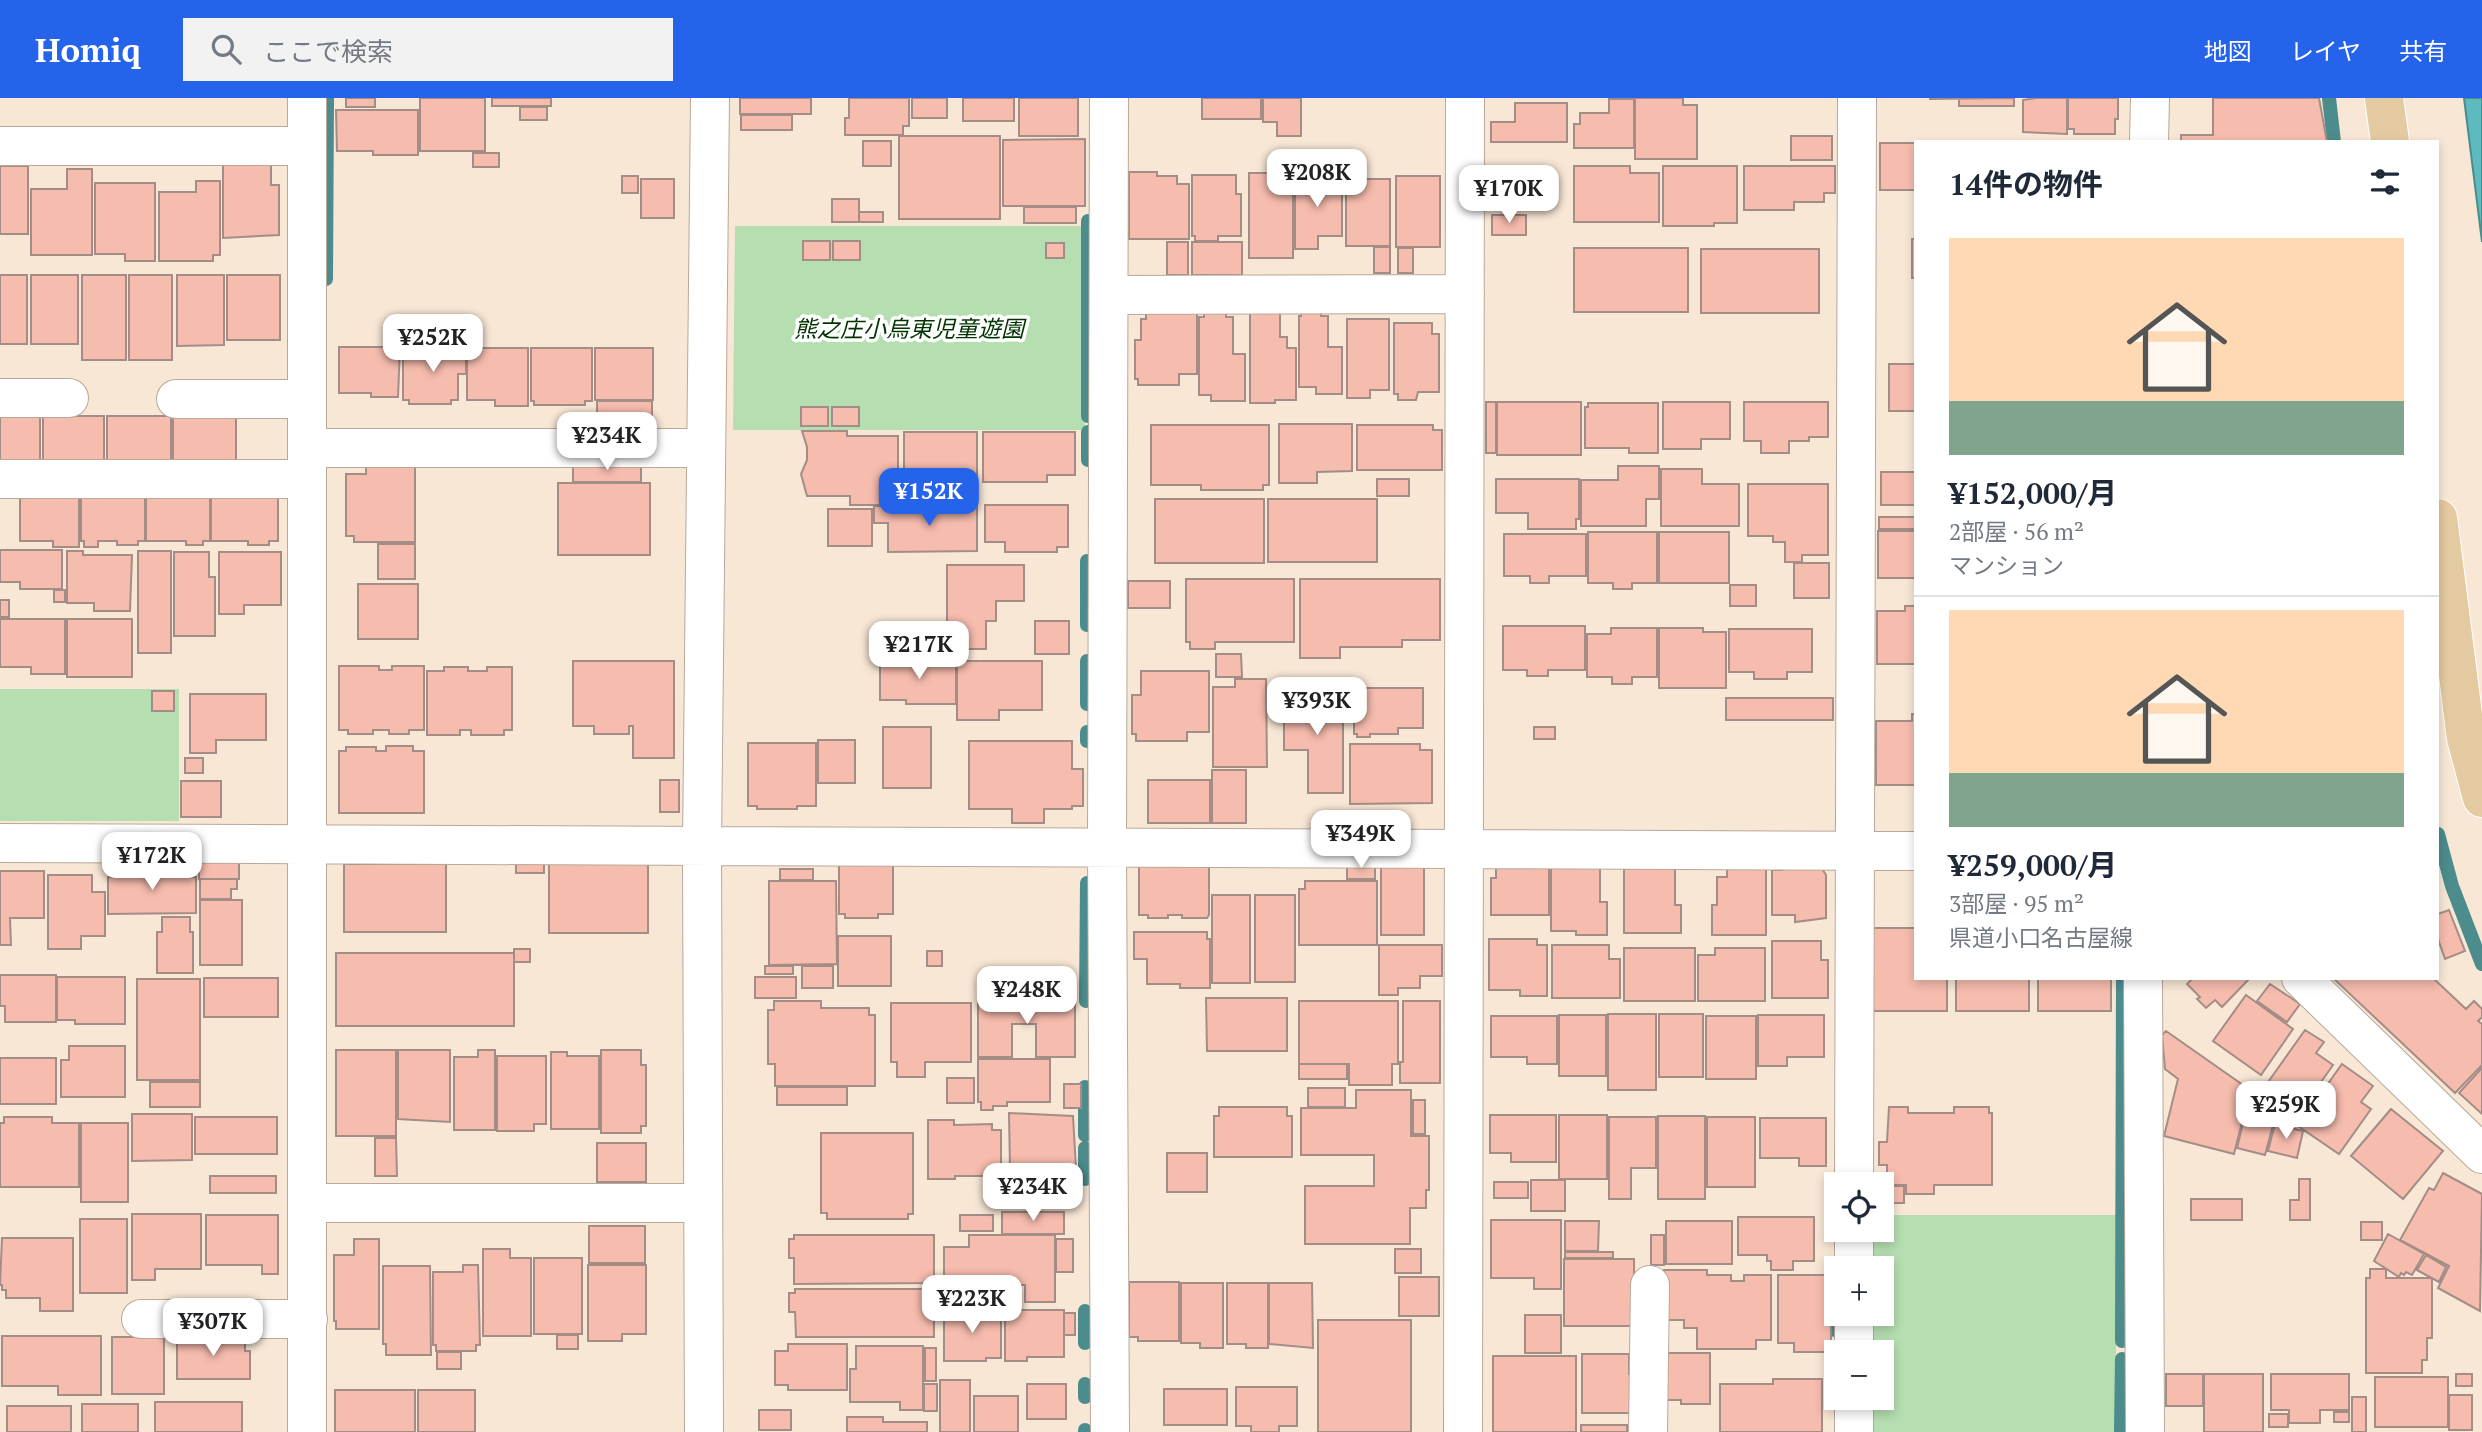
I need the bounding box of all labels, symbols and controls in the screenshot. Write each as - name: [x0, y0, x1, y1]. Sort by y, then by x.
- search box: [183, 18, 673, 81]
- text: Homiq: [35, 28, 141, 71]
- icon: search: [207, 30, 245, 68]
- text: ここで検索: [263, 34, 393, 68]
- text: 地図: [2204, 35, 2252, 67]
- text: レイヤ: [2290, 35, 2361, 67]
- text: 共有: [2399, 35, 2447, 67]
- pin: ¥208K: [1268, 150, 1366, 209]
- text: ¥208K: [1283, 156, 1351, 187]
- icon: filters: [2366, 163, 2404, 201]
- text: 14件の物件: [1949, 164, 2103, 204]
- pin: ¥170K: [1460, 166, 1558, 225]
- text: ¥170K: [1475, 172, 1543, 203]
- icon: home: [2114, 284, 2240, 410]
- park label: 熊之庄小烏東児童遊園: [794, 313, 1027, 344]
- pin: ¥252K: [384, 314, 482, 374]
- text: ¥252K: [399, 321, 467, 352]
- pin: ¥234K: [558, 412, 656, 472]
- text: ¥234K: [573, 419, 641, 450]
- pin: ¥152K: [880, 468, 978, 528]
- text: ¥152,000/月: [1949, 473, 2117, 513]
- text: ¥152K: [895, 475, 963, 506]
- text: 2部屋 · 56 m²: [1949, 516, 2084, 547]
- text: マンション: [1949, 550, 2064, 581]
- pin: ¥217K: [870, 622, 968, 681]
- text: ¥217K: [885, 628, 953, 659]
- icon: home: [2114, 656, 2240, 782]
- pin: ¥393K: [1268, 678, 1366, 737]
- text: ¥393K: [1283, 684, 1351, 715]
- pin: ¥349K: [1312, 810, 1410, 870]
- text: ¥349K: [1327, 817, 1395, 848]
- pin: ¥172K: [103, 832, 201, 892]
- text: ¥172K: [118, 839, 186, 870]
- text: ¥259,000/月: [1949, 845, 2117, 885]
- text: 3部屋 · 95 m²: [1949, 888, 2084, 919]
- text: 県道小口名古屋線: [1949, 922, 2133, 953]
- pin: ¥248K: [978, 967, 1076, 1026]
- text: ¥248K: [993, 973, 1061, 1004]
- pin: ¥259K: [2237, 1082, 2335, 1141]
- text: ¥259K: [2252, 1088, 2320, 1119]
- pin: ¥234K: [984, 1164, 1082, 1223]
- text: ¥234K: [999, 1170, 1067, 1201]
- map controls: [1824, 1172, 1894, 1410]
- button: locate: [1824, 1172, 1894, 1242]
- button: +: [1824, 1256, 1894, 1326]
- pin: ¥223K: [923, 1276, 1021, 1335]
- text: ¥223K: [938, 1282, 1006, 1313]
- pin: ¥307K: [164, 1298, 262, 1358]
- text: ¥307K: [179, 1305, 247, 1336]
- button: −: [1824, 1340, 1894, 1410]

